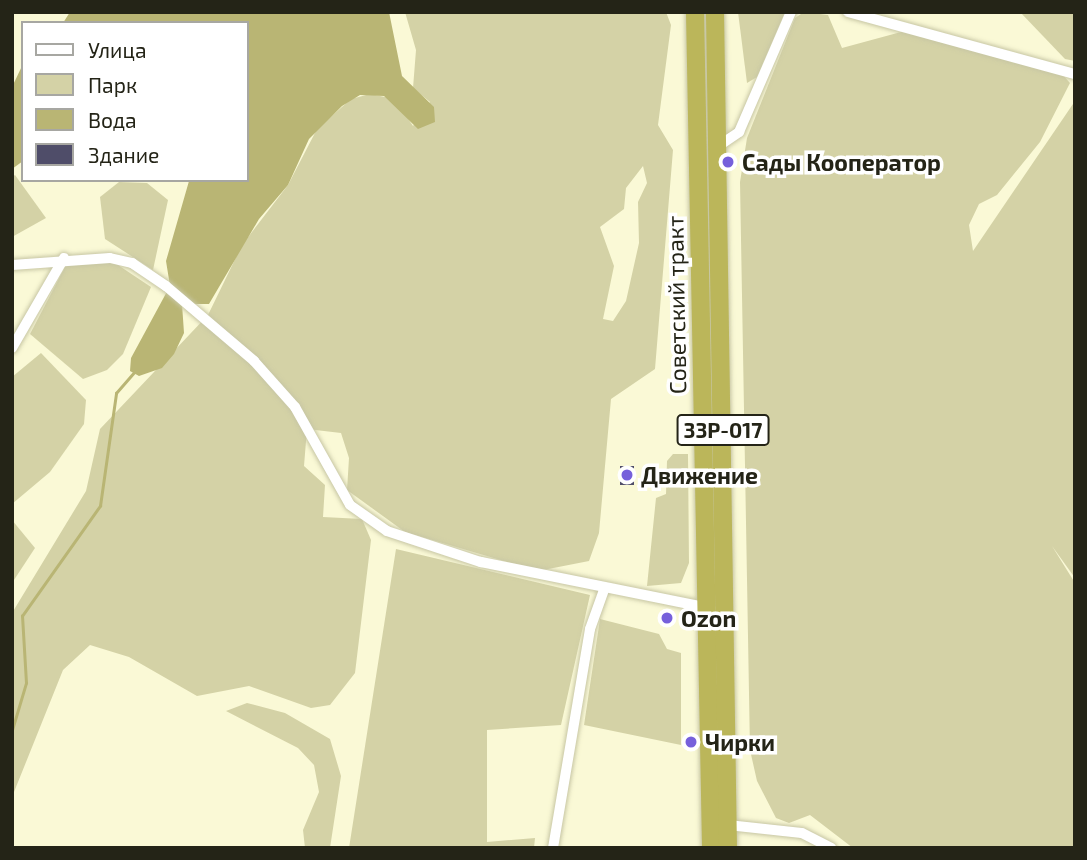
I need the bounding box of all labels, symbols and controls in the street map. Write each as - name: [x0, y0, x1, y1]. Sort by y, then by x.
- legend: [21, 21, 248, 182]
- text: Улица: [88, 37, 147, 62]
- text: Парк: [88, 72, 137, 97]
- text: Вода: [88, 107, 137, 132]
- text: Здание: [88, 142, 159, 167]
- place label: Сады Кооператор: [742, 148, 941, 176]
- marker: Сады Кооператор: [720, 154, 736, 170]
- street label: Советский тракт: [661, 215, 691, 395]
- road number: 33Р-017: [676, 412, 770, 448]
- place label: Движение: [641, 461, 758, 489]
- marker: Движение: [619, 467, 635, 483]
- place label: Ozon: [681, 604, 736, 632]
- marker: Ozon: [659, 610, 675, 626]
- place label: Чирки: [705, 728, 775, 756]
- marker: Чирки: [683, 734, 699, 750]

